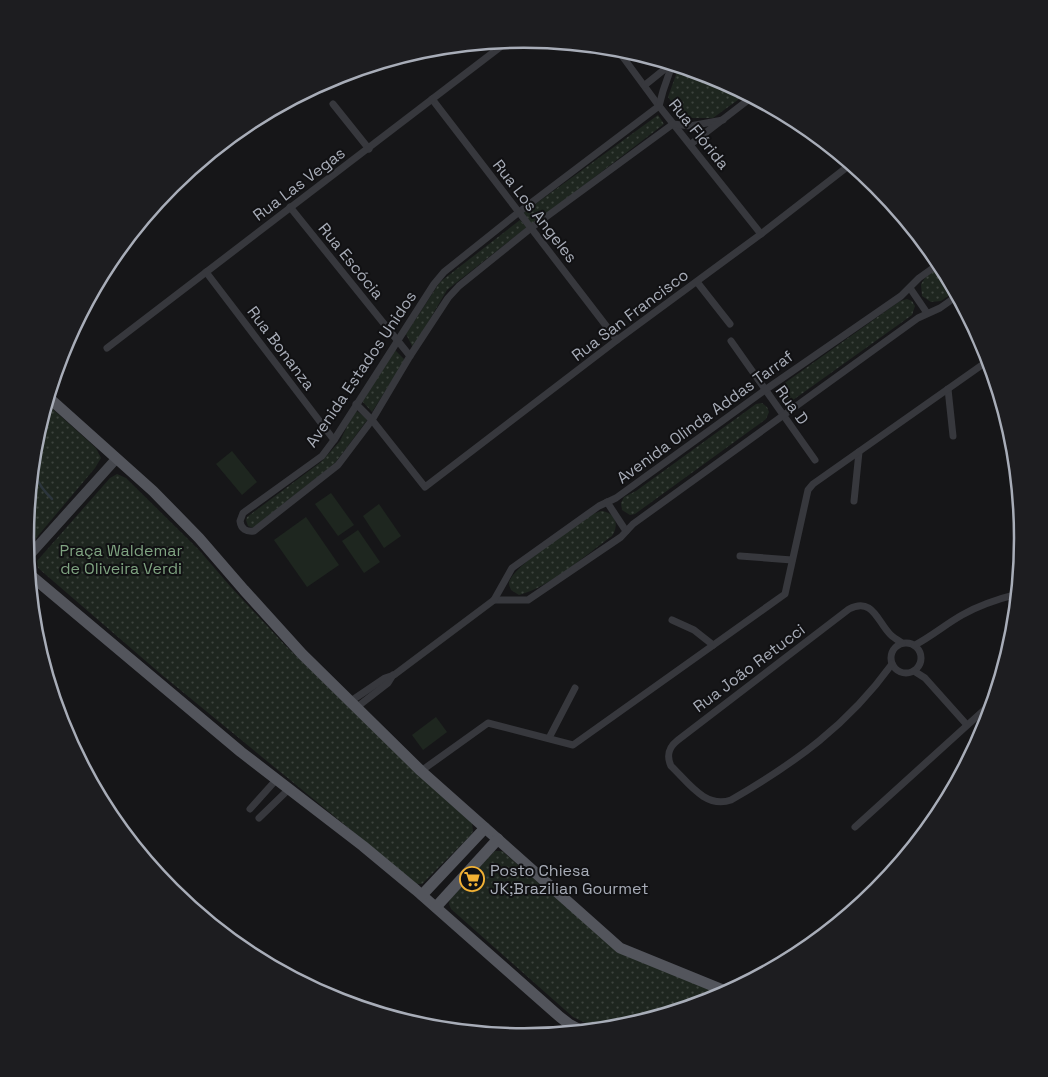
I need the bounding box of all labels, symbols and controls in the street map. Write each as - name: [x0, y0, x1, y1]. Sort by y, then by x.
- street label: Rua Flórida: [664, 94, 734, 174]
- street label: Rua Las Vegas: [249, 143, 349, 225]
- street label: Rua Los Angeles: [488, 155, 582, 267]
- street label: Rua Escócia: [314, 218, 388, 304]
- street label: Rua San Francisco: [567, 264, 693, 366]
- street label: Avenida Estados Unidos: [301, 287, 421, 451]
- street label: Rua Bonanza: [243, 302, 319, 394]
- street label: Avenida Olinda Addas Tarraf: [613, 346, 797, 488]
- street label: Rua D: [771, 381, 813, 429]
- park label: Praça Waldemar de Oliveira Verdi: [60, 540, 182, 579]
- street label: Rua João Retucci: [689, 619, 809, 717]
- place label: Posto Chiesa JK;Brazilian Gourmet: [490, 860, 649, 899]
- supermarket icon: Posto Chiesa JK;Brazilian Gourmet: [459, 866, 485, 892]

